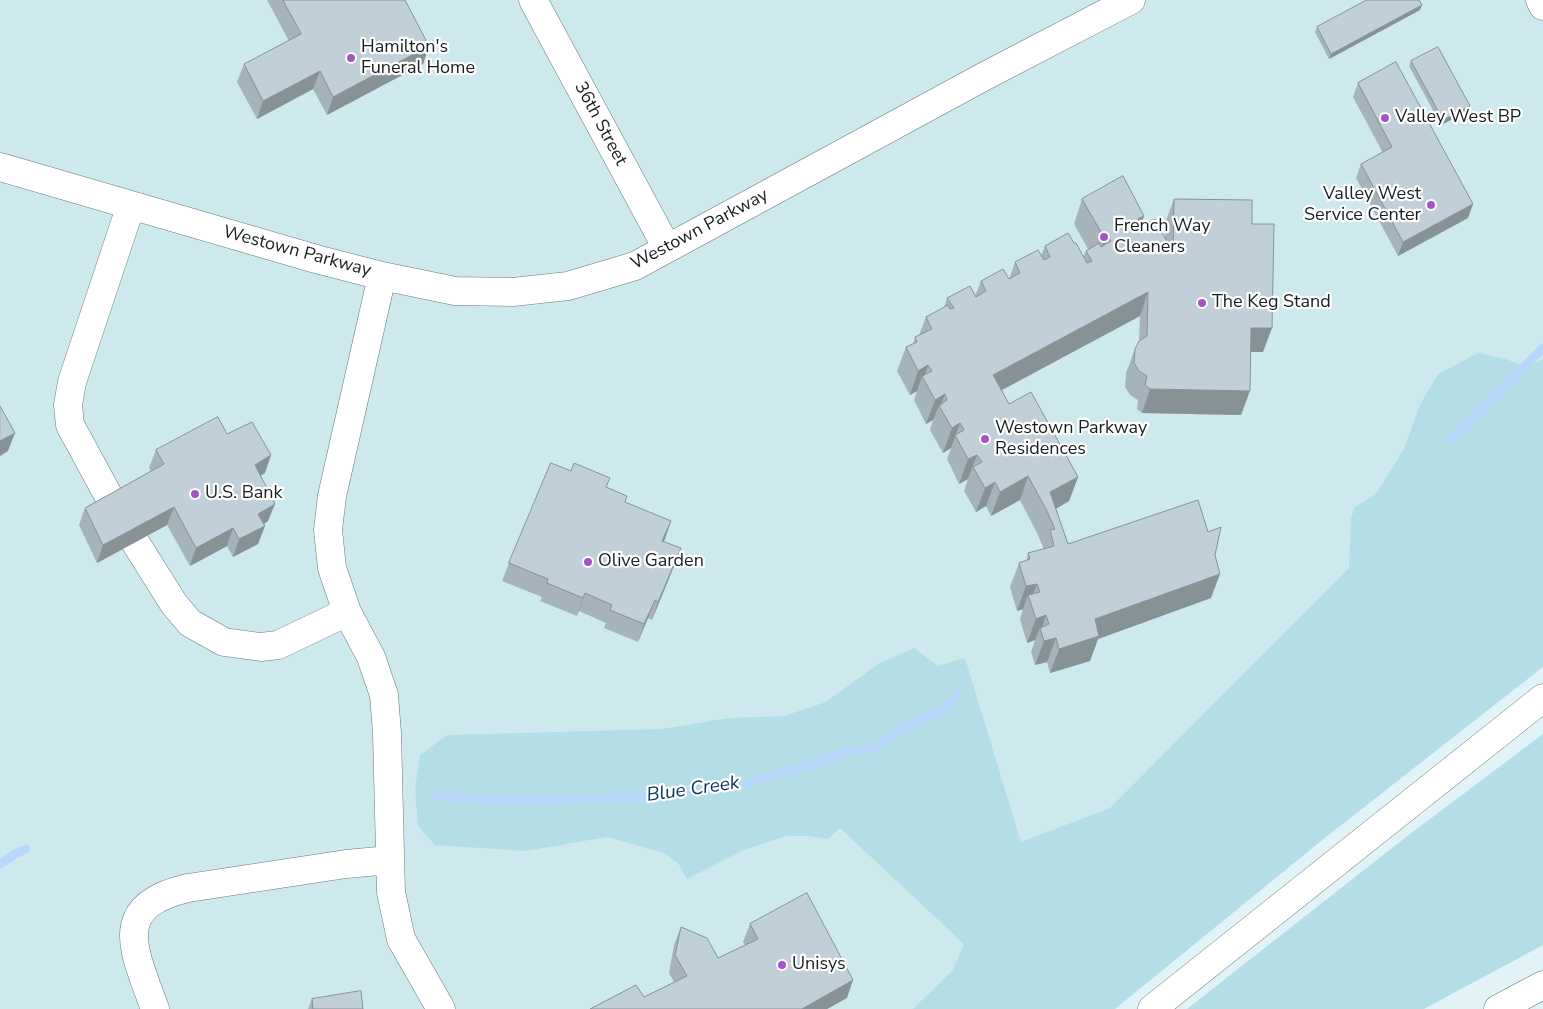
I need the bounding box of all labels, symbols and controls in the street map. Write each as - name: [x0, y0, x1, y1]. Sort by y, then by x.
- place label: Hamilton's Funeral Home: [361, 37, 475, 80]
- marker: Hamilton's Funeral Home: [345, 52, 357, 64]
- street label: 36th Street: [569, 78, 631, 170]
- place label: Valley West BP: [1395, 107, 1521, 129]
- marker: Valley West BP: [1379, 112, 1391, 124]
- place label: Valley West Service Center: [1304, 184, 1421, 226]
- street label: Westown Parkway: [628, 185, 772, 275]
- marker: Valley West Service Center: [1425, 199, 1437, 211]
- place label: French Way Cleaners: [1114, 216, 1210, 258]
- street label: Westown Parkway: [221, 222, 373, 282]
- marker: French Way Cleaners: [1098, 231, 1110, 243]
- place label: The Keg Stand: [1212, 292, 1331, 314]
- marker: The Keg Stand: [1196, 297, 1208, 309]
- place label: Westown Parkway Residences: [995, 418, 1147, 460]
- marker: Westown Parkway Residences: [979, 433, 991, 445]
- place label: U.S. Bank: [205, 483, 283, 505]
- marker: U.S. Bank: [189, 488, 201, 500]
- place label: Olive Garden: [598, 551, 704, 573]
- marker: Olive Garden: [582, 556, 594, 568]
- water label: Blue Creek: [645, 772, 741, 808]
- place label: Unisys: [792, 954, 846, 976]
- marker: Unisys: [776, 959, 788, 971]

